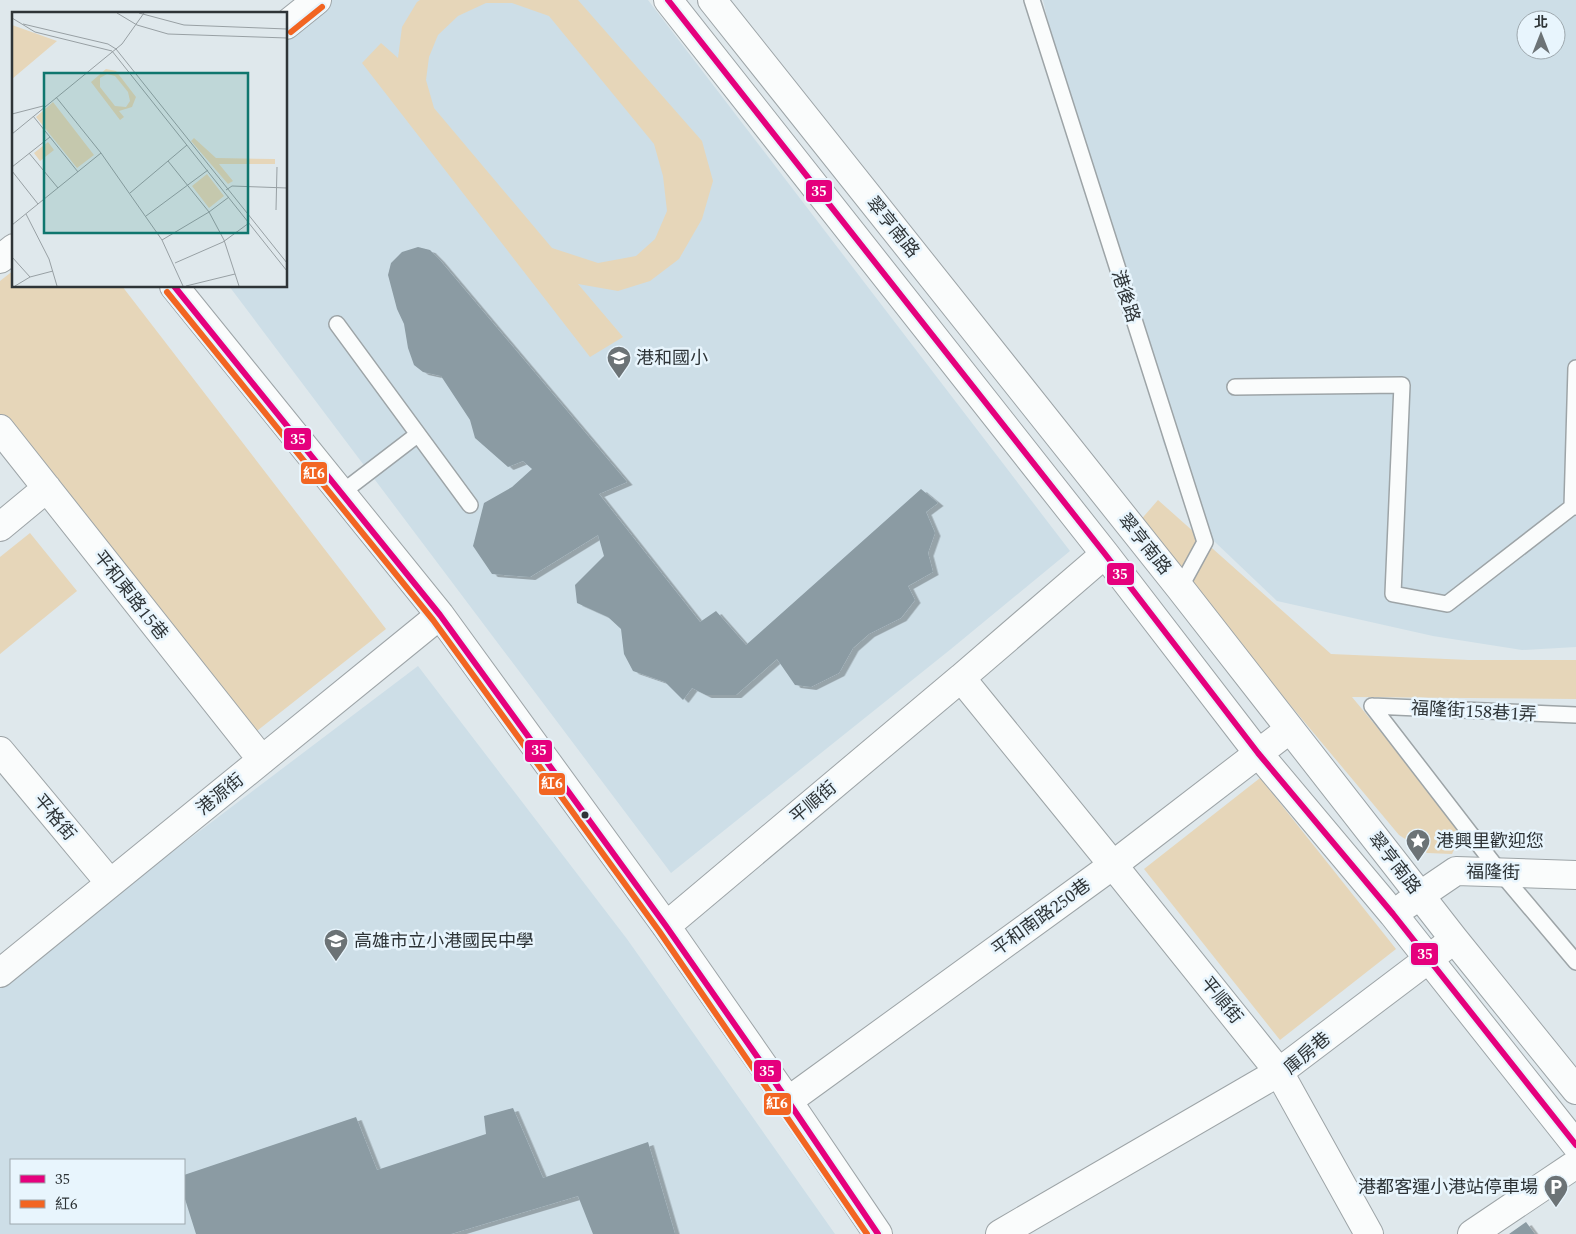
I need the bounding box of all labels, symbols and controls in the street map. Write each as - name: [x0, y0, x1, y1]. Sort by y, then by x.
- north arrow: [1516, 10, 1566, 60]
- inset map: [12, 12, 288, 288]
- text: 北: [1534, 12, 1548, 33]
- line badge: 35: [805, 179, 833, 203]
- text: 35: [811, 181, 827, 202]
- street label: 翠亨南路: [859, 191, 926, 264]
- street label: 港後路: [1104, 266, 1147, 326]
- school or university icon: 港和國小: [606, 345, 632, 379]
- place label: 港和國小: [636, 345, 708, 372]
- line badge: 35: [283, 427, 312, 451]
- text: 35: [290, 429, 306, 450]
- line badge: 紅6: [300, 461, 328, 485]
- text: 紅6: [303, 463, 325, 484]
- street label: 翠亨南路: [1111, 508, 1178, 581]
- street label: 平和東路15巷: [87, 544, 174, 646]
- line badge: 35: [1106, 562, 1135, 586]
- text: 35: [1112, 564, 1128, 585]
- street label: 福隆街158巷1弄: [1410, 695, 1538, 728]
- line badge: 35: [524, 739, 553, 763]
- text: 35: [531, 740, 547, 761]
- street label: 港源街: [191, 767, 250, 822]
- line badge: 紅6: [538, 772, 566, 796]
- text: 紅6: [541, 773, 563, 794]
- street label: 平順街: [784, 775, 843, 830]
- street label: 平格街: [27, 788, 82, 847]
- unlabelled marker: [580, 810, 590, 820]
- street label: 翠亨南路: [1362, 827, 1427, 900]
- place icon: 港興里歡迎您: [1405, 828, 1431, 862]
- place label: 港興里歡迎您: [1436, 828, 1544, 855]
- street label: 福隆街: [1466, 859, 1520, 886]
- street label: 平和南路250巷: [986, 872, 1097, 963]
- school or university icon: 高雄市立小港國民中學: [323, 928, 349, 962]
- place label: 高雄市立小港國民中學: [354, 928, 534, 955]
- line badge: 35: [1410, 942, 1439, 966]
- text: 35: [1417, 944, 1433, 965]
- street label: 平順街: [1194, 971, 1249, 1030]
- street label: 庫房巷: [1278, 1026, 1337, 1081]
- line badge: 35: [753, 1059, 782, 1083]
- text: 35: [759, 1061, 775, 1082]
- line badge: 紅6: [763, 1092, 792, 1116]
- text: 紅6: [766, 1093, 788, 1114]
- legend: [10, 1159, 185, 1224]
- text: 35: [55, 1168, 70, 1191]
- place label: 港都客運小港站停車場: [1358, 1174, 1538, 1201]
- parking icon: 港都客運小港站停車場: [1543, 1174, 1569, 1208]
- text: 紅6: [55, 1193, 78, 1216]

